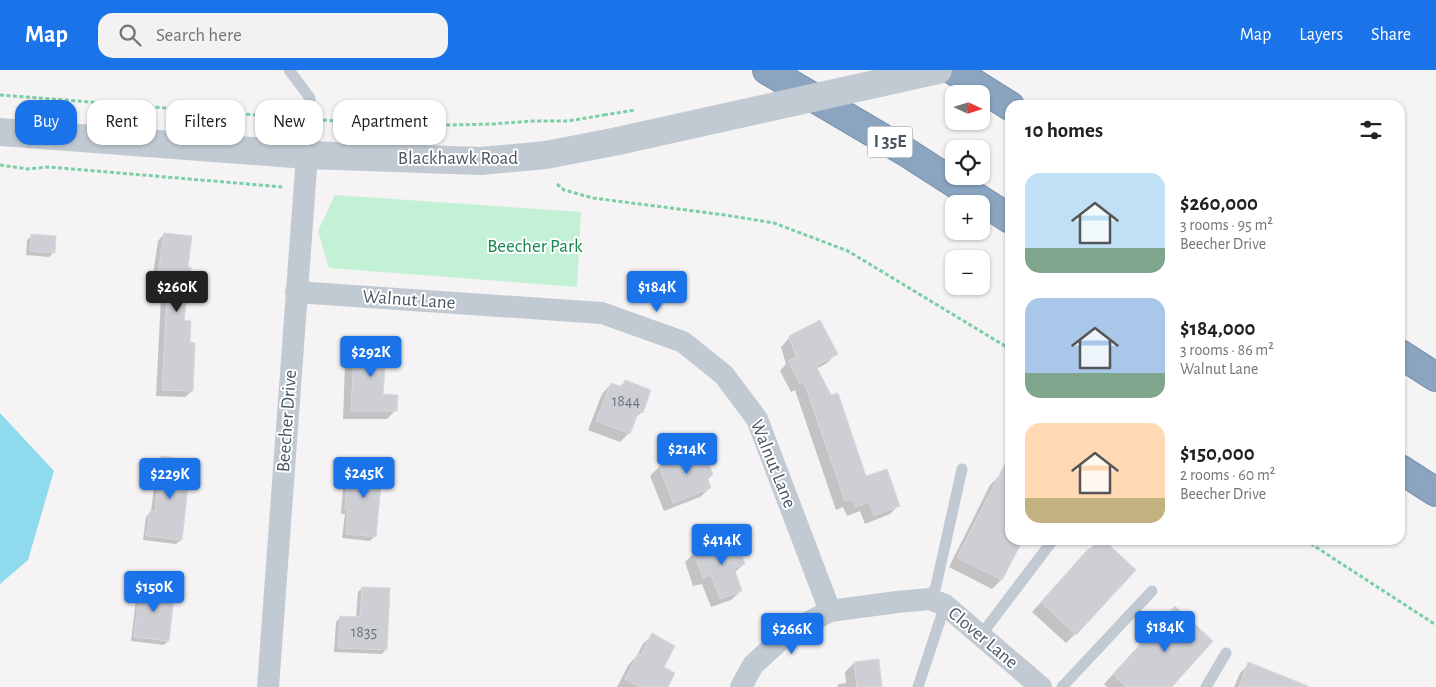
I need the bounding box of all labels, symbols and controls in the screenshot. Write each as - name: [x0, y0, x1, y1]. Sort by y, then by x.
- search box: [98, 13, 448, 58]
- icon: search: [116, 21, 144, 49]
- text: Map: [25, 23, 68, 47]
- text: Search here: [156, 26, 242, 45]
- text: Map: [1240, 26, 1271, 44]
- text: Layers: [1299, 26, 1343, 44]
- text: Share: [1371, 26, 1411, 44]
- north arrow: [945, 85, 990, 130]
- map controls: [945, 85, 990, 295]
- chip: Buy: [15, 100, 77, 145]
- chip: Rent: [87, 100, 156, 145]
- chip: Filters: [166, 100, 245, 145]
- chip: New: [255, 100, 323, 145]
- chip: Apartment: [333, 100, 446, 145]
- icon: filters: [1357, 116, 1385, 144]
- text: 10 homes: [1025, 120, 1103, 141]
- road number: I 35E: [868, 126, 912, 158]
- button: locate: [945, 140, 990, 185]
- street label: Blackhawk Road: [398, 149, 518, 168]
- icon: home: [1065, 193, 1125, 253]
- text: $260,000: [1180, 193, 1258, 214]
- button: +: [945, 195, 990, 240]
- text: 3 rooms · 95 m²: [1180, 217, 1273, 233]
- text: Beecher Drive: [1180, 236, 1266, 252]
- park label: Beecher Park: [487, 237, 583, 256]
- button: −: [945, 250, 990, 295]
- pin: $260K: [142, 270, 212, 313]
- pin: $184K: [622, 270, 692, 313]
- text: $260K: [157, 279, 197, 295]
- text: $184K: [638, 279, 676, 295]
- street label: Walnut Lane: [362, 287, 456, 313]
- icon: home: [1065, 318, 1125, 378]
- text: $184,000: [1180, 318, 1256, 339]
- pin: $292K: [336, 336, 406, 378]
- text: 3 rooms · 86 m²: [1180, 342, 1274, 358]
- text: $292K: [351, 344, 391, 360]
- text: Walnut Lane: [1180, 361, 1258, 377]
- street label: Beecher Drive: [274, 369, 300, 473]
- house number: 1844: [612, 393, 641, 409]
- street label: Walnut Lane: [747, 417, 799, 511]
- pin: $214K: [652, 432, 722, 475]
- text: $214K: [668, 441, 706, 457]
- icon: home: [1065, 443, 1125, 503]
- text: $150,000: [1180, 443, 1255, 464]
- pin: $245K: [329, 456, 399, 499]
- pin: $229K: [135, 458, 205, 500]
- text: $245K: [344, 465, 384, 481]
- text: $229K: [150, 466, 190, 482]
- text: 2 rooms · 60 m²: [1180, 467, 1275, 483]
- text: Beecher Drive: [1180, 486, 1266, 502]
- pin: $414K: [687, 524, 757, 566]
- text: $414K: [703, 532, 741, 548]
- pin: $150K: [119, 570, 189, 613]
- text: $150K: [135, 579, 173, 595]
- street label: Clover Lane: [945, 604, 1021, 672]
- pin: $184K: [1130, 610, 1200, 653]
- pin: $266K: [757, 612, 827, 655]
- text: $184K: [1146, 619, 1184, 635]
- text: $266K: [772, 621, 812, 637]
- house number: 1835: [351, 624, 377, 640]

